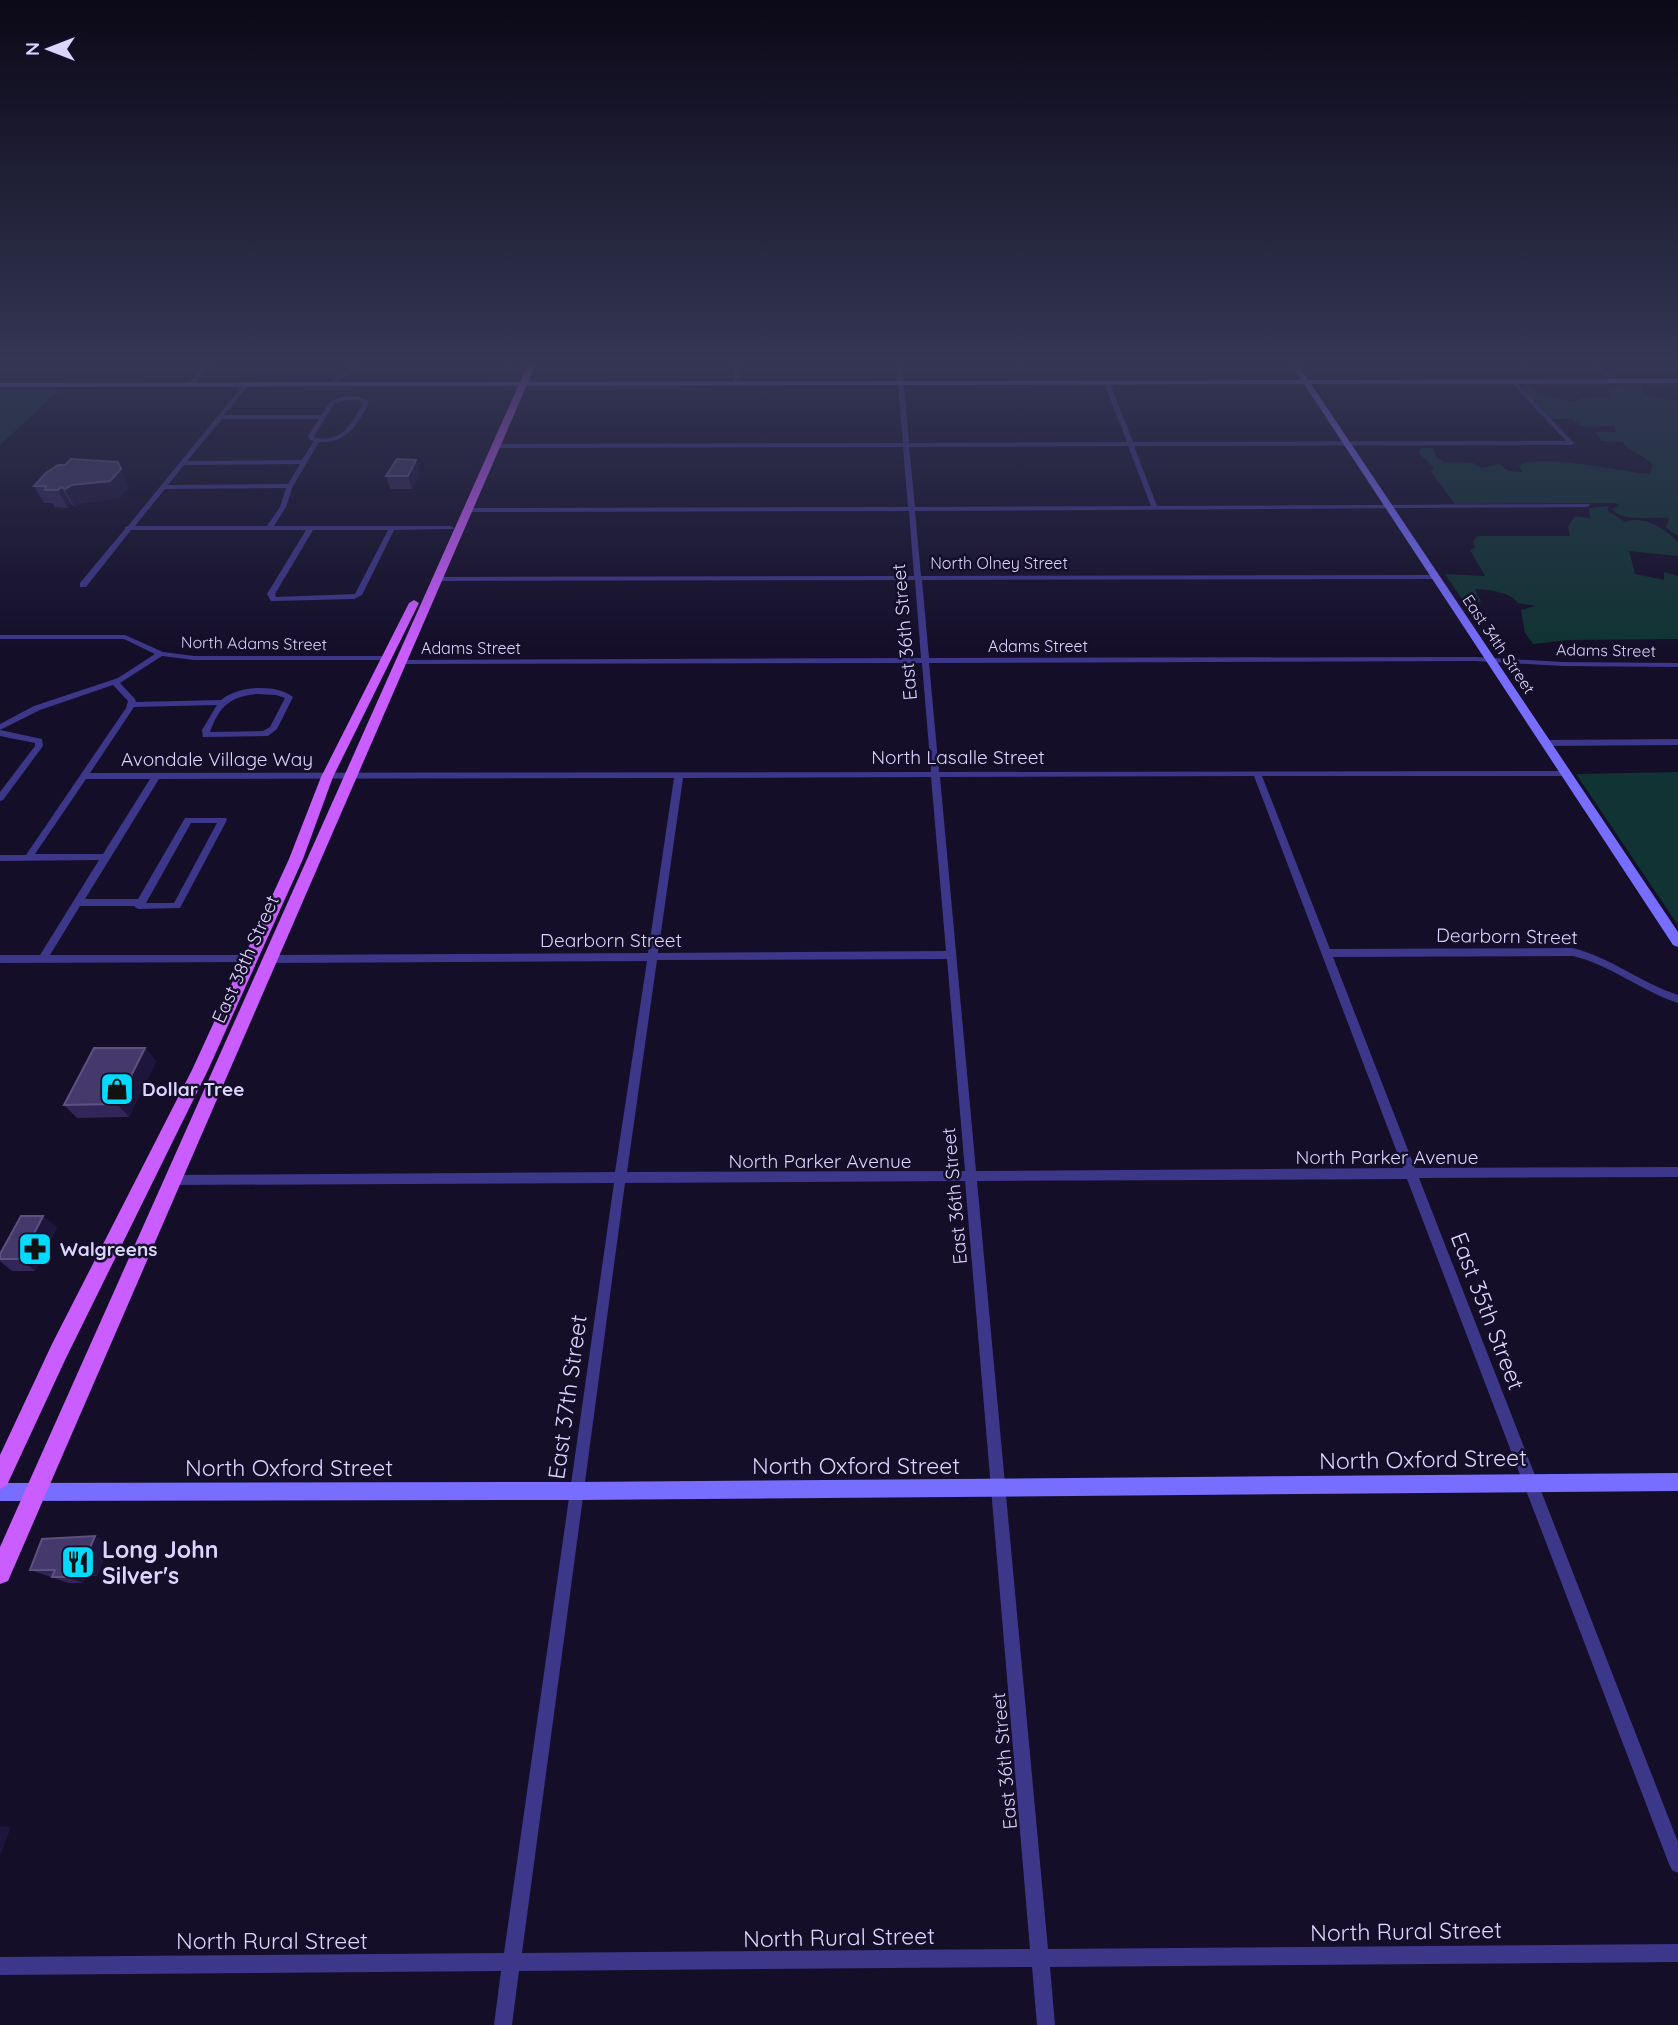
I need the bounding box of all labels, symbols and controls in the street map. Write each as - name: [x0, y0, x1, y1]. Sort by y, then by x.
- north arrow: [14, 14, 84, 84]
- text: N: [20, 42, 44, 56]
- street label: North Olney Street: [930, 553, 1068, 573]
- street label: East 36th Street: [886, 563, 922, 701]
- street label: East 34th Street: [1458, 591, 1540, 697]
- street label: North Adams Street: [181, 632, 327, 654]
- street label: Adams Street: [988, 636, 1088, 656]
- street label: Adams Street: [421, 638, 521, 658]
- street label: Adams Street: [1556, 639, 1656, 661]
- street label: North Lasalle Street: [871, 745, 1045, 769]
- street label: Avondale Village Way: [121, 747, 313, 771]
- street label: East 38th Street: [206, 891, 284, 1027]
- street label: Dearborn Street: [1436, 923, 1578, 949]
- street label: Dearborn Street: [540, 928, 682, 952]
- shop icon: Dollar Tree: [98, 1070, 136, 1108]
- place label: Dollar Tree: [142, 1077, 244, 1101]
- street label: East 36th Street: [936, 1127, 972, 1265]
- street label: North Parker Avenue: [1295, 1145, 1479, 1169]
- street label: North Parker Avenue: [728, 1149, 912, 1173]
- street label: East 35th Street: [1445, 1228, 1531, 1394]
- pharmacy icon: Walgreens: [16, 1230, 54, 1268]
- place label: Walgreens: [60, 1237, 157, 1261]
- street label: East 37th Street: [541, 1313, 593, 1481]
- street label: North Oxford Street: [1319, 1443, 1527, 1475]
- street label: North Oxford Street: [752, 1451, 960, 1480]
- street label: North Oxford Street: [185, 1453, 393, 1482]
- place label: Long John Silver's: [102, 1535, 218, 1590]
- restaurant icon: Long John Silver's: [59, 1543, 97, 1581]
- street label: East 36th Street: [986, 1692, 1022, 1830]
- street label: North Rural Street: [1310, 1915, 1502, 1947]
- street label: North Rural Street: [743, 1921, 935, 1953]
- street label: North Rural Street: [176, 1926, 368, 1955]

